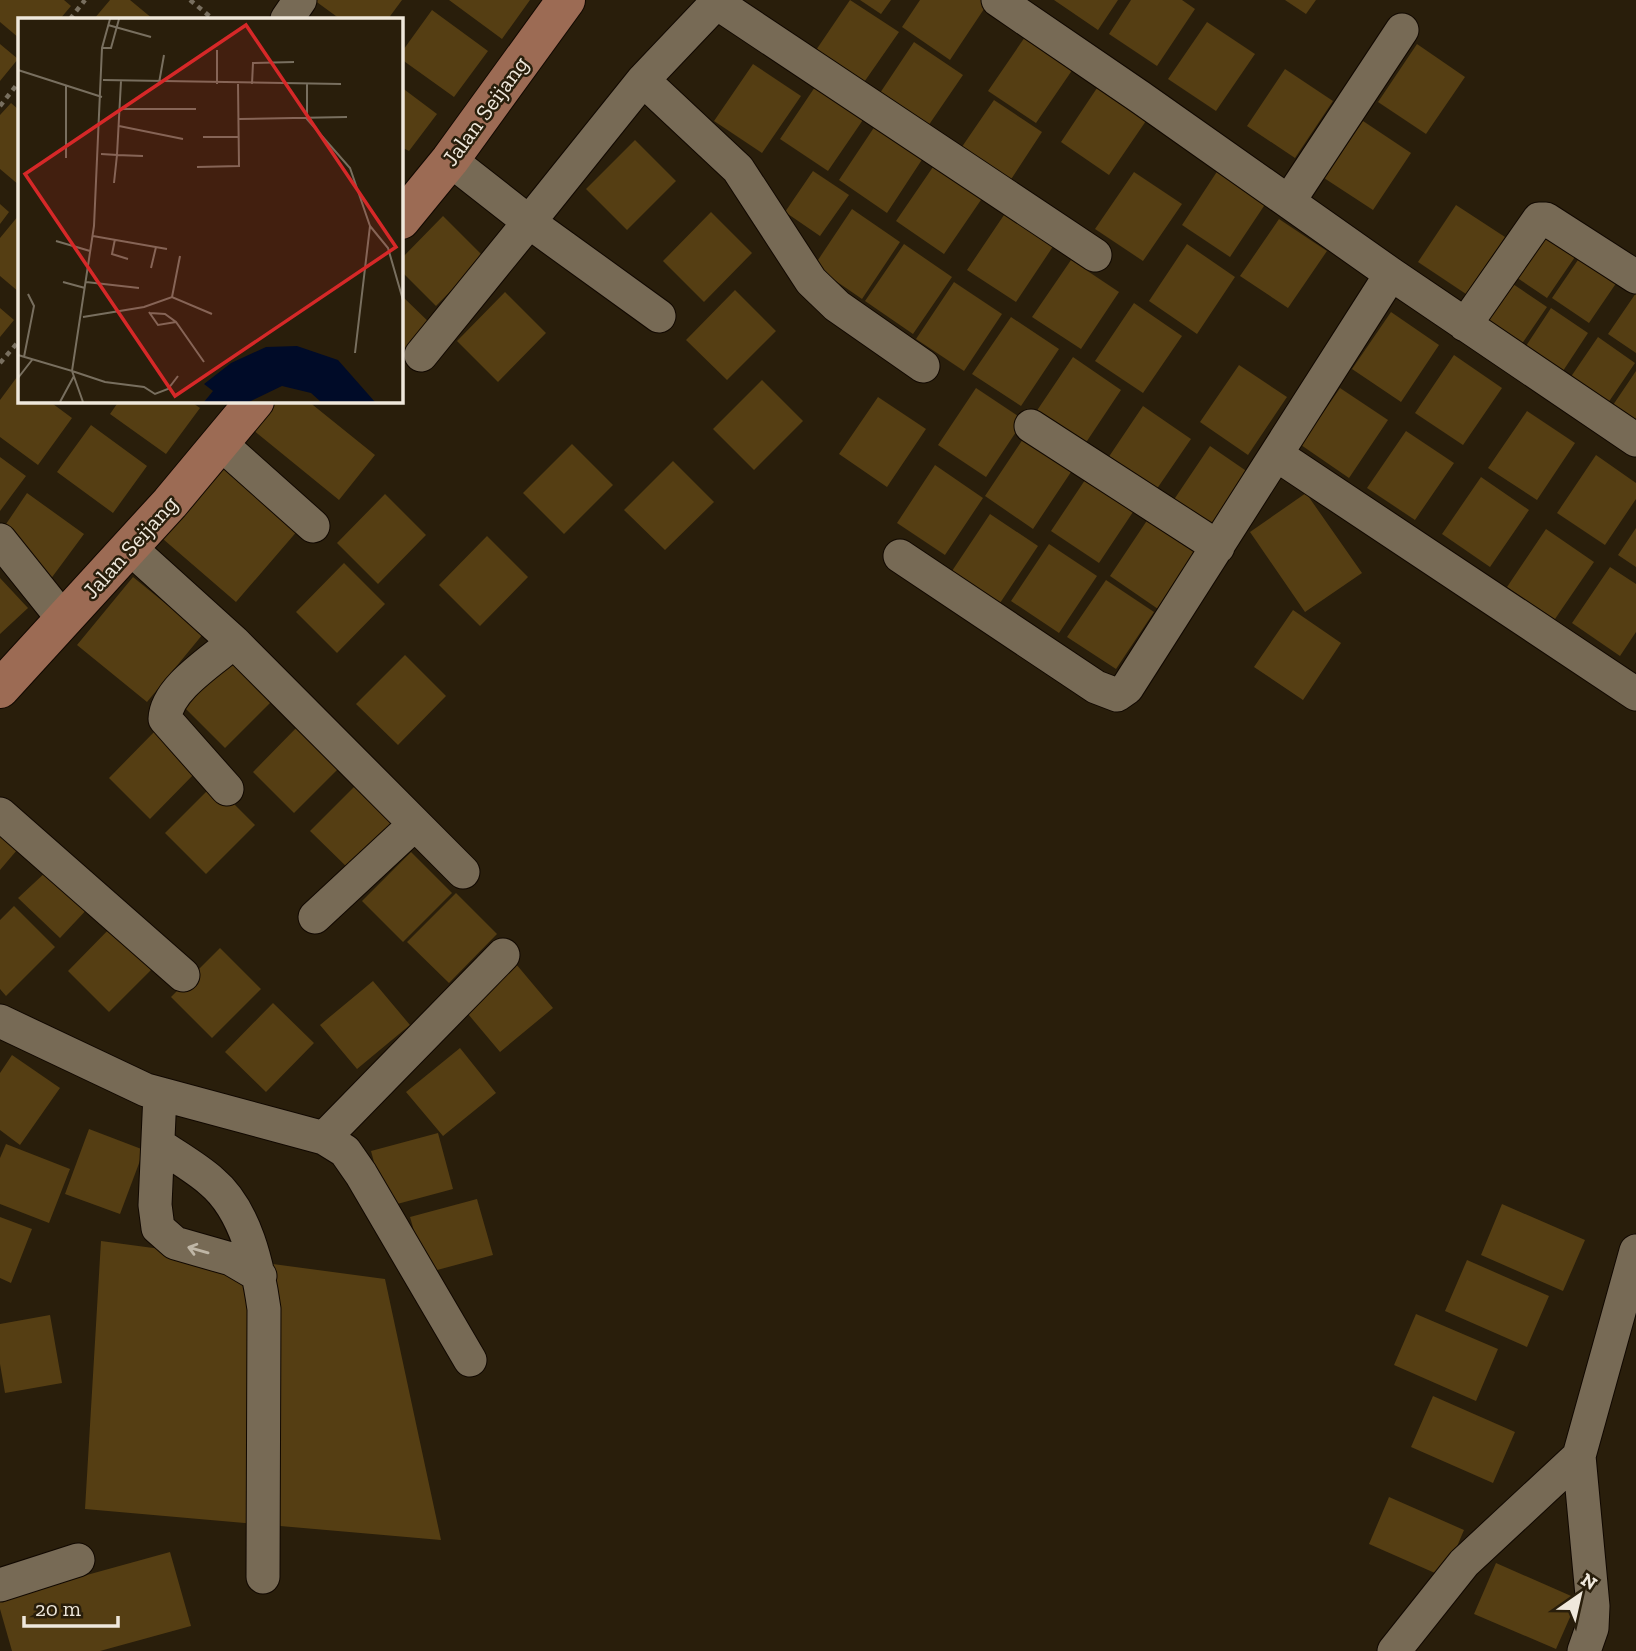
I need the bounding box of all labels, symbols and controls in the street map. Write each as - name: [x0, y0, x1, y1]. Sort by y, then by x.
- inset map: [18, 18, 402, 402]
- street label: Jalan Seijang: [436, 50, 534, 171]
- street label: Jalan Seijang: [76, 489, 184, 604]
- one-way arrow: [187, 1243, 210, 1256]
- north arrow: [1545, 1560, 1615, 1630]
- text: N: [1577, 1568, 1602, 1595]
- scale bar: [24, 1584, 119, 1628]
- text: 20 m: [35, 1596, 81, 1621]

